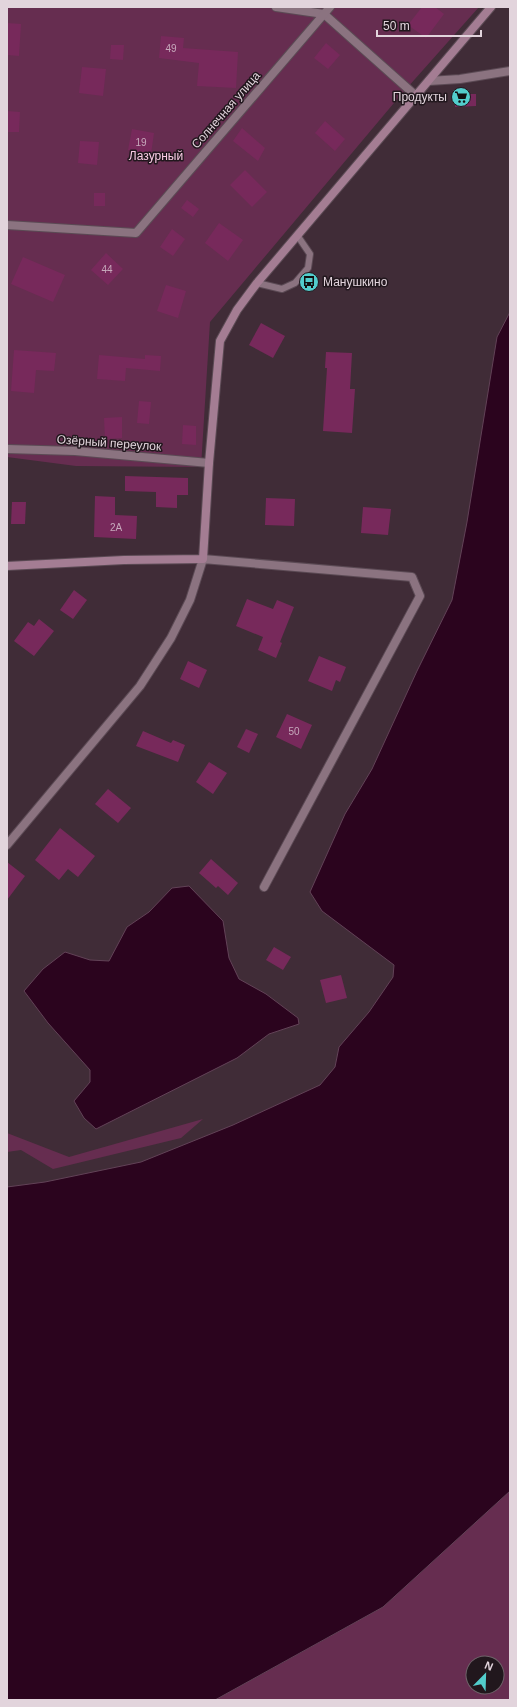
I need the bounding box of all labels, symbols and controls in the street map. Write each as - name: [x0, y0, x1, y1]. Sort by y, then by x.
- scale bar: [377, 12, 481, 38]
- text: 50 m: [383, 19, 410, 33]
- house number: 49: [165, 43, 177, 54]
- street label: Солнечная улица: [189, 68, 263, 151]
- supermarket icon: Продукты: [450, 86, 472, 108]
- place label: Продукты: [393, 90, 447, 104]
- house number: 19: [135, 137, 147, 148]
- park label: Лазурный: [129, 149, 183, 163]
- house number: 44: [101, 264, 113, 275]
- bus stop icon: Манушкино: [298, 271, 320, 293]
- place label: Манушкино: [323, 275, 388, 289]
- street label: Озёрный переулок: [56, 432, 162, 454]
- house number: 2А: [110, 522, 122, 533]
- house number: 50: [288, 726, 300, 737]
- north arrow: [465, 1655, 505, 1695]
- text: N: [483, 1659, 495, 1673]

